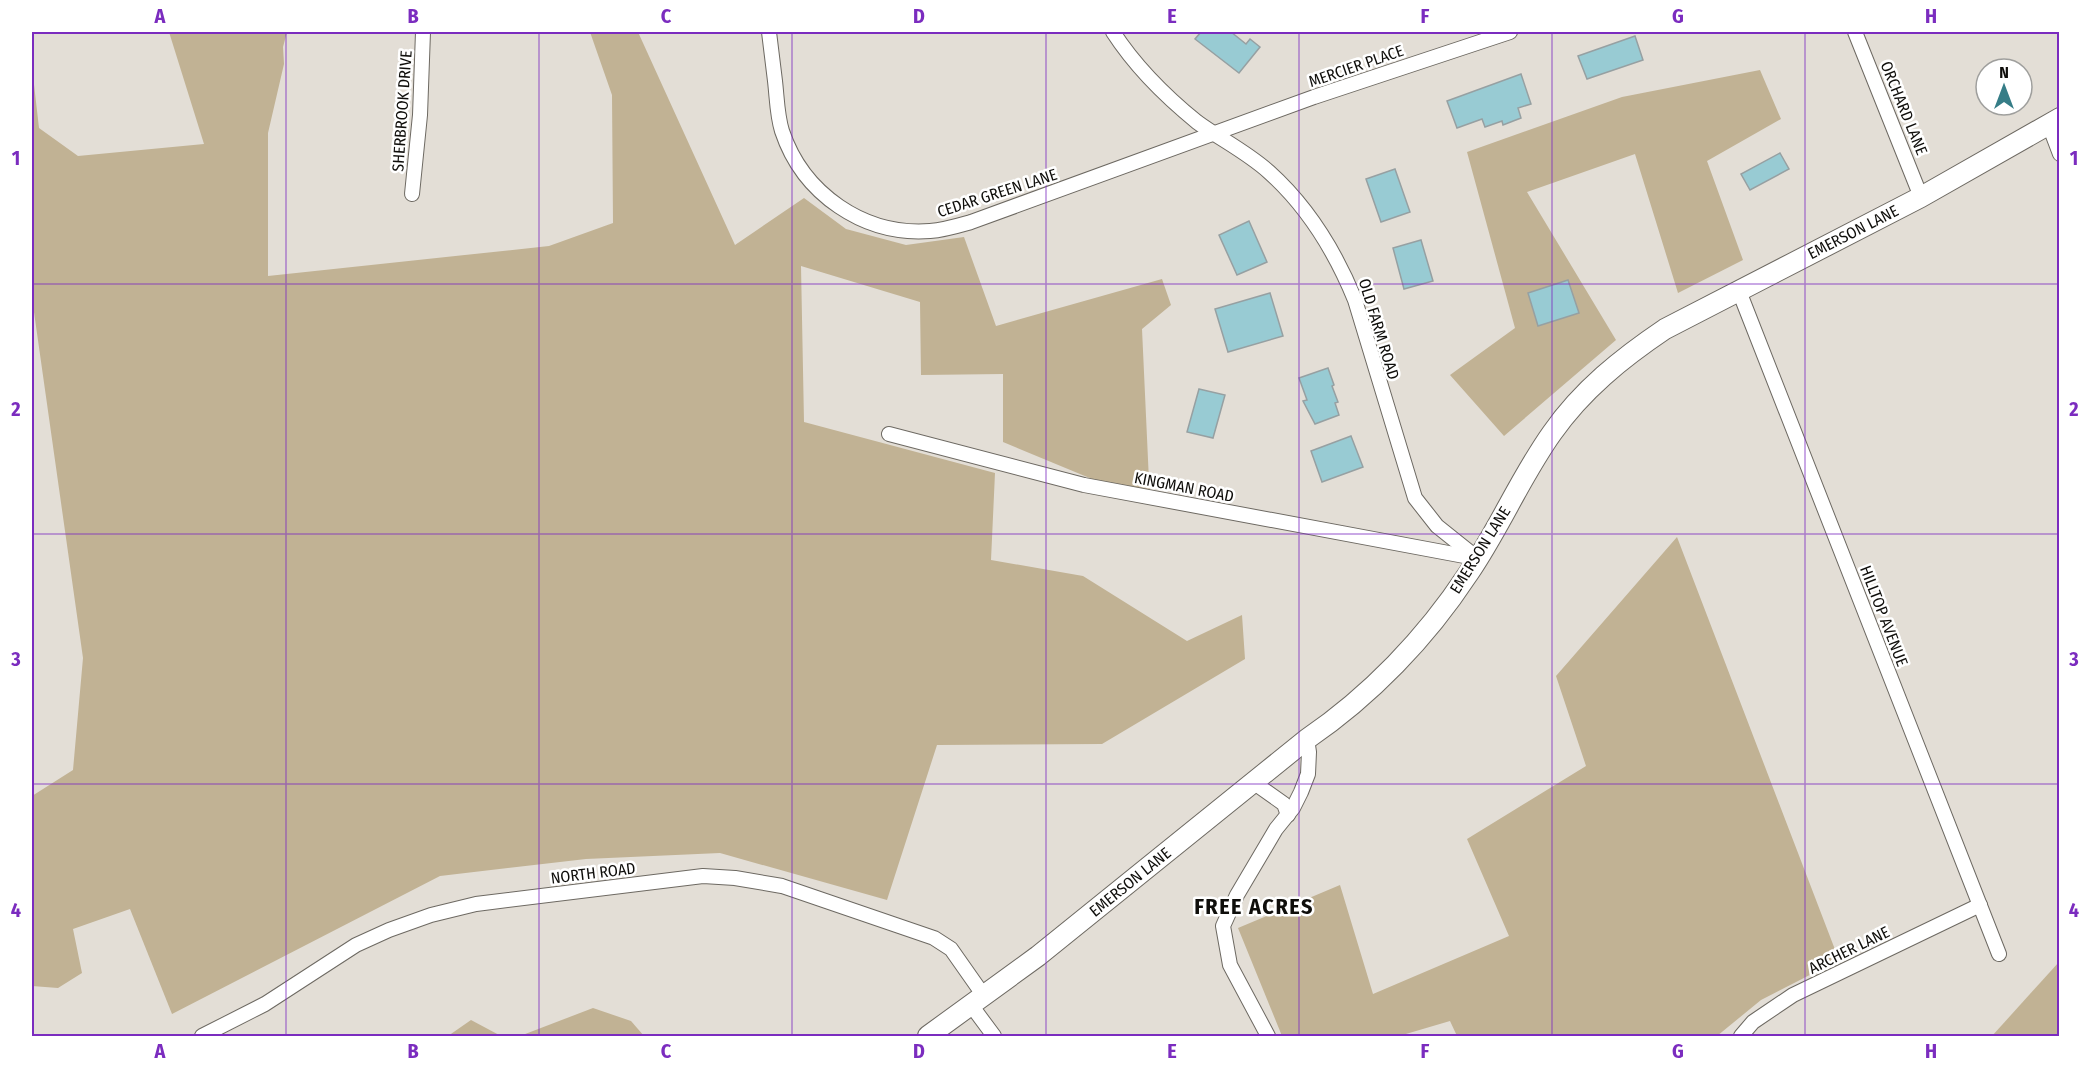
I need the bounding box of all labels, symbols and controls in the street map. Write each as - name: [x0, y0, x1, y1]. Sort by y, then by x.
- text: A: [154, 4, 167, 28]
- text: B: [407, 4, 419, 28]
- text: C: [661, 4, 672, 28]
- text: D: [913, 4, 925, 28]
- text: E: [1167, 4, 1177, 28]
- text: F: [1421, 4, 1430, 28]
- text: G: [1672, 4, 1684, 28]
- text: H: [1925, 4, 1937, 28]
- street label: MERCIER PLACE: [1306, 41, 1406, 91]
- street label: SHERBROOK DRIVE: [388, 50, 416, 172]
- north arrow: [1974, 57, 2034, 117]
- street label: ORCHARD LANE: [1877, 58, 1931, 158]
- text: N: [1999, 63, 2009, 82]
- text: 1: [12, 146, 20, 170]
- text: 1: [2070, 146, 2078, 170]
- street label: CEDAR GREEN LANE: [935, 165, 1059, 221]
- street label: EMERSON LANE: [1805, 201, 1901, 263]
- street label: OLD FARM ROAD: [1355, 276, 1403, 382]
- text: 2: [10, 397, 21, 421]
- text: 2: [2068, 397, 2079, 421]
- street label: KINGMAN ROAD: [1133, 468, 1235, 506]
- street label: EMERSON LANE: [1446, 503, 1514, 597]
- street label: HILLTOP AVENUE: [1856, 563, 1912, 669]
- text: 3: [10, 647, 21, 671]
- text: 3: [2068, 647, 2079, 671]
- street label: EMERSON LANE: [1085, 843, 1175, 921]
- street label: NORTH ROAD: [550, 858, 636, 888]
- district label: FREE ACRES: [1194, 893, 1314, 920]
- text: 4: [11, 898, 21, 922]
- text: 4: [2069, 898, 2079, 922]
- street label: ARCHER LANE: [1805, 922, 1893, 978]
- text: A: [154, 1039, 167, 1063]
- text: B: [407, 1039, 419, 1063]
- text: C: [661, 1039, 672, 1063]
- text: D: [913, 1039, 925, 1063]
- text: E: [1167, 1039, 1177, 1063]
- text: F: [1421, 1039, 1430, 1063]
- text: G: [1672, 1039, 1684, 1063]
- text: H: [1925, 1039, 1937, 1063]

